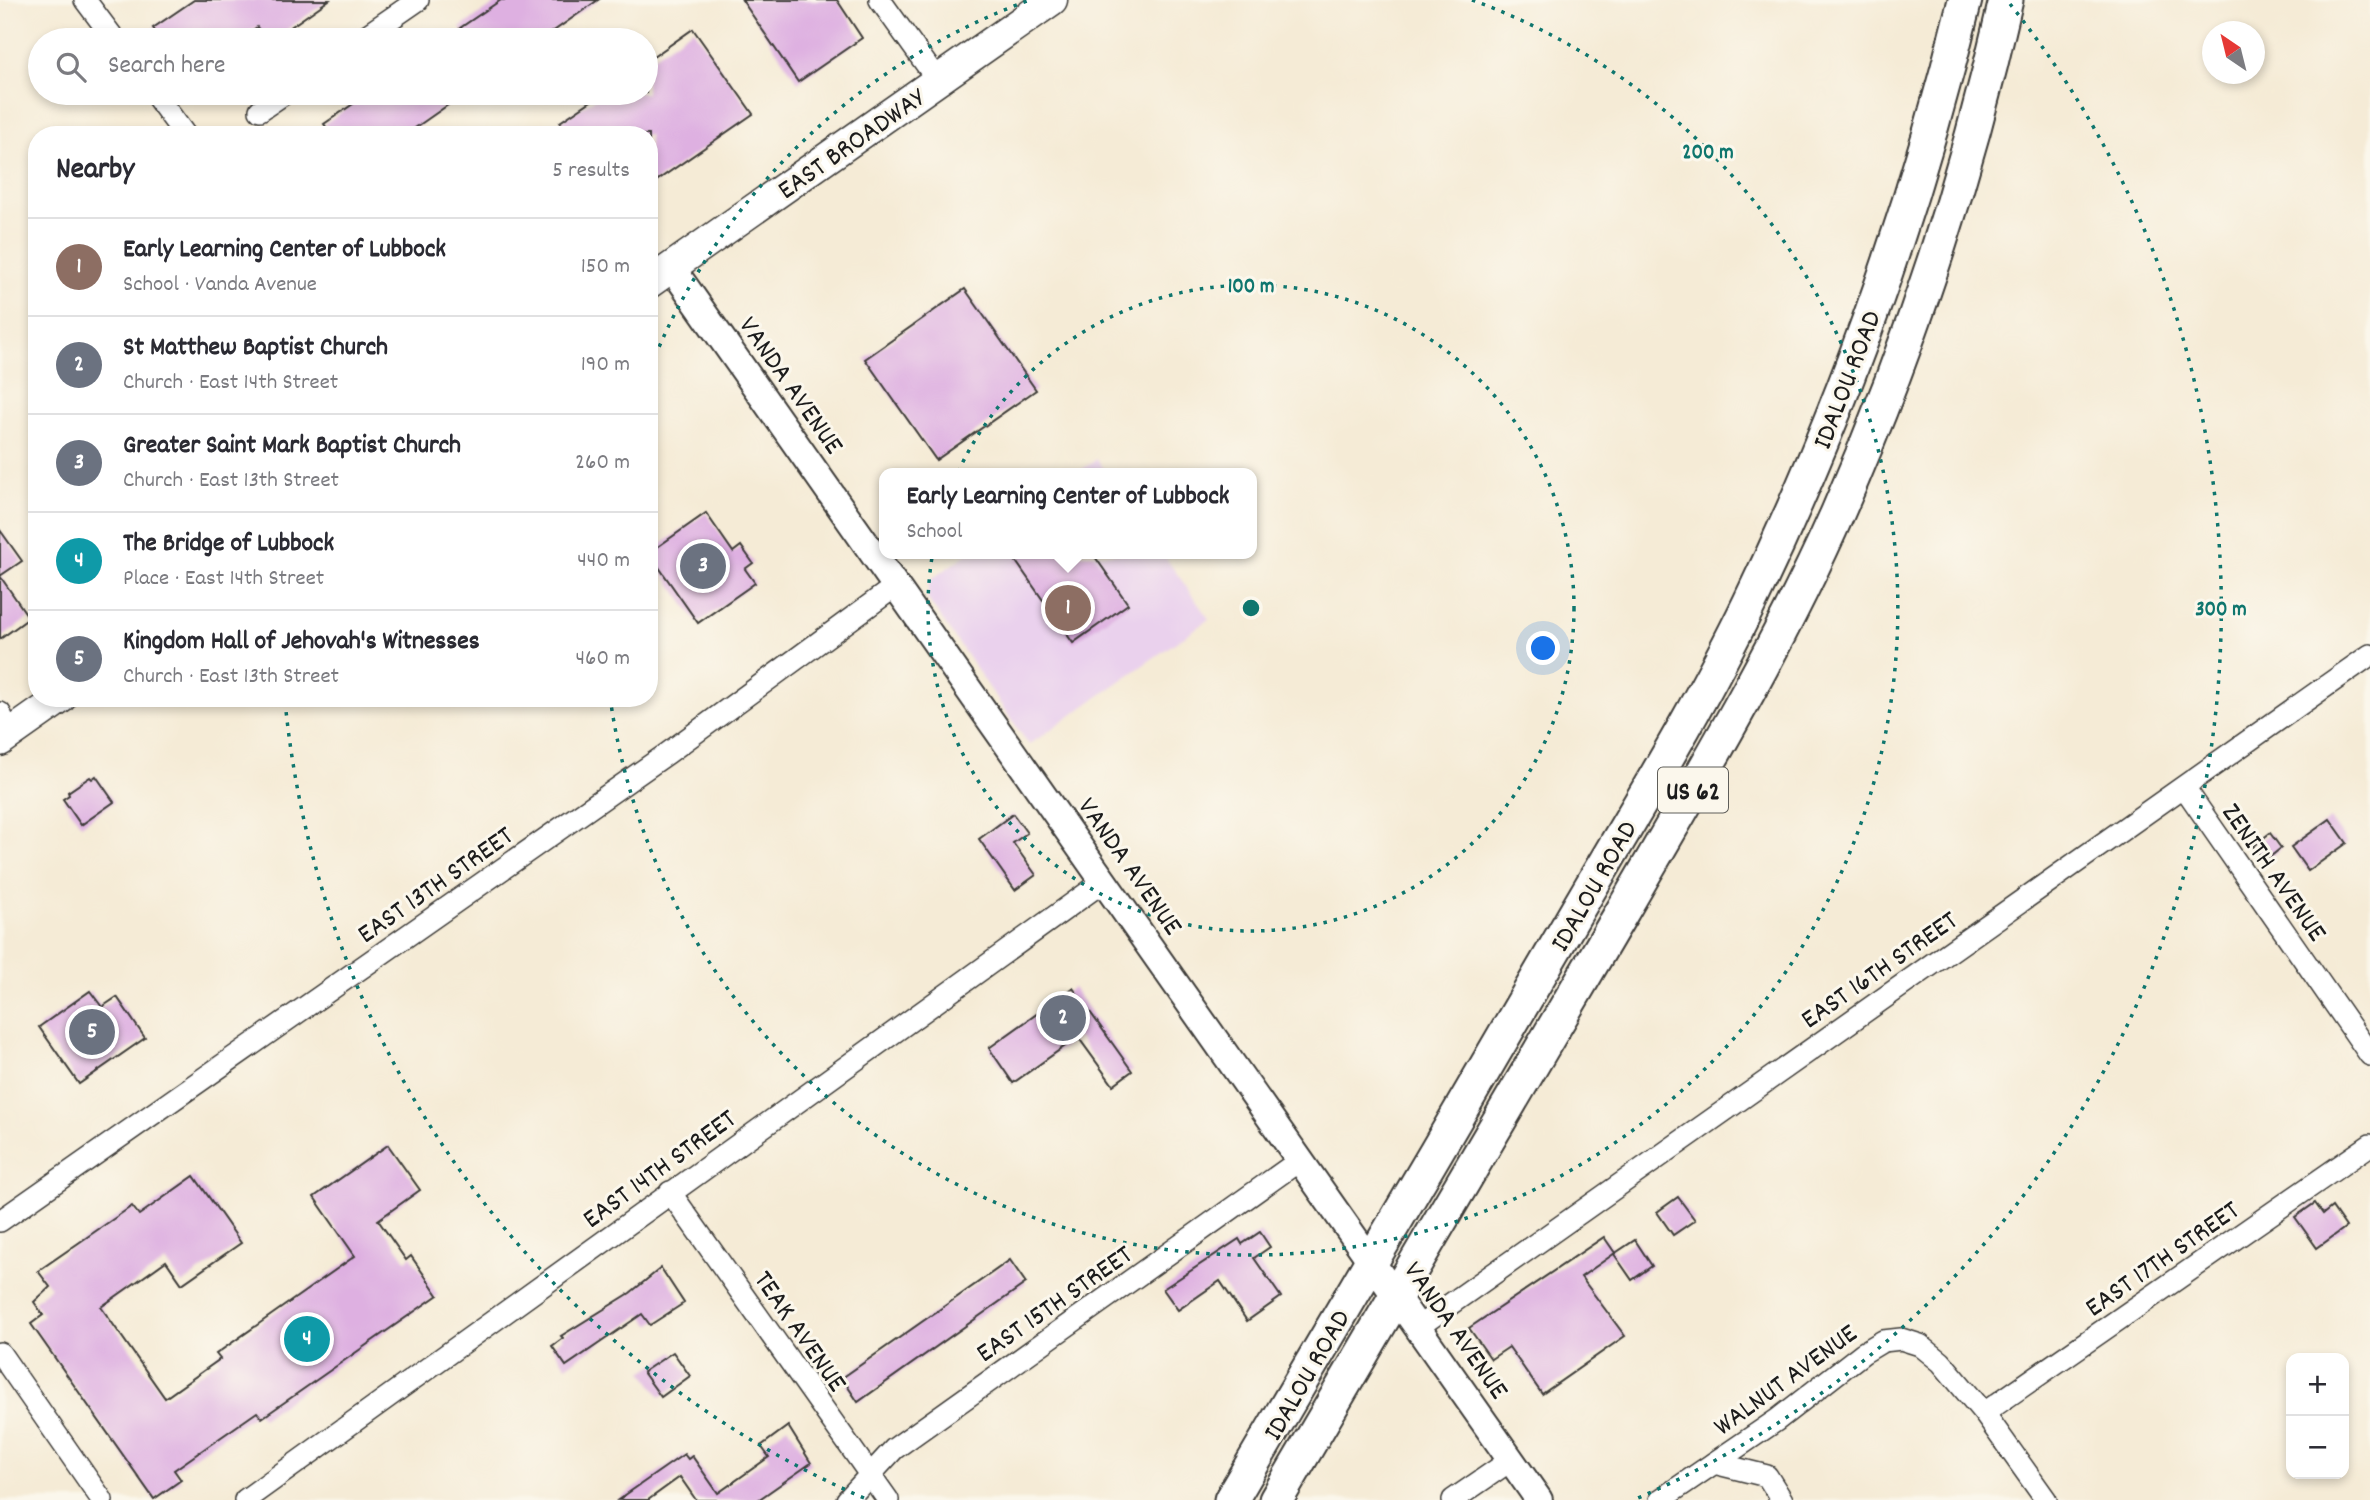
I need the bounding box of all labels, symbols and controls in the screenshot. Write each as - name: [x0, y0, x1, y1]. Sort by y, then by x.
- north arrow: [2202, 21, 2265, 84]
- search box: [28, 28, 658, 105]
- icon: search: [52, 48, 90, 86]
- text: Search here: [108, 48, 226, 85]
- street label: EAST BROADWAY: [771, 80, 936, 212]
- text: 200 m: [1682, 139, 1734, 169]
- text: Nearby: [56, 150, 134, 193]
- text: 5 results: [552, 155, 630, 188]
- text: Early Learning Center of Lubbock: [123, 232, 446, 269]
- text: 1: [76, 251, 82, 284]
- text: 150 m: [581, 251, 630, 284]
- text: School · Vanda Avenue: [123, 269, 317, 302]
- text: 100 m: [1228, 273, 1274, 303]
- street label: IDALOU ROAD: [1805, 306, 1894, 456]
- street label: VANDA AVENUE: [727, 310, 851, 464]
- text: St Matthew Baptist Church: [123, 330, 388, 367]
- text: 2: [74, 349, 84, 382]
- text: 190 m: [581, 349, 630, 382]
- text: Church · East 14th Street: [123, 367, 338, 400]
- text: Greater Saint Mark Baptist Church: [123, 428, 461, 465]
- text: 3: [74, 447, 84, 480]
- text: 260 m: [575, 447, 630, 480]
- text: Church · East 13th Street: [123, 465, 339, 498]
- popup: [879, 468, 1257, 559]
- text: Early Learning Center of Lubbock: [907, 479, 1230, 516]
- text: School: [907, 516, 962, 549]
- text: The Bridge of Lubbock: [123, 526, 334, 563]
- pin: 3: [680, 540, 726, 592]
- text: 4: [74, 545, 84, 578]
- text: 440 m: [577, 545, 630, 578]
- text: Place · East 14th Street: [123, 563, 324, 596]
- pin: 1: [1045, 582, 1091, 634]
- centre of rings: [1239, 596, 1263, 620]
- text: 300 m: [2195, 596, 2247, 626]
- text: Kingdom Hall of Jehovah's Witnesses: [123, 624, 480, 661]
- your location: [1526, 631, 1560, 665]
- text: 5: [74, 643, 84, 676]
- text: 460 m: [576, 643, 630, 676]
- text: Church · East 13th Street: [123, 661, 339, 694]
- road number: US 62: [1658, 768, 1728, 812]
- street label: VANDA AVENUE: [1066, 791, 1190, 945]
- street label: ZENITH AVENUE: [2209, 796, 2335, 952]
- street label: IDALOU ROAD: [1543, 815, 1650, 960]
- street label: EAST 13TH STREET: [351, 818, 523, 956]
- street label: EAST 16TH STREET: [1794, 903, 1968, 1041]
- pin: 2: [1040, 992, 1086, 1044]
- pin: 5: [69, 1006, 115, 1058]
- street label: EAST 14TH STREET: [576, 1102, 746, 1241]
- street label: EAST 17TH STREET: [2078, 1193, 2249, 1329]
- street label: EAST 15TH STREET: [970, 1237, 1142, 1375]
- street label: VANDA AVENUE: [1392, 1255, 1516, 1409]
- street label: TEAK AVENUE: [741, 1264, 855, 1402]
- street label: IDALOU ROAD: [1256, 1304, 1363, 1449]
- pin: 4: [284, 1313, 330, 1365]
- street label: WALNUT AVENUE: [1707, 1316, 1867, 1448]
- map controls: [2286, 1353, 2349, 1479]
- button: +: [2286, 1353, 2349, 1416]
- button: −: [2286, 1416, 2349, 1479]

